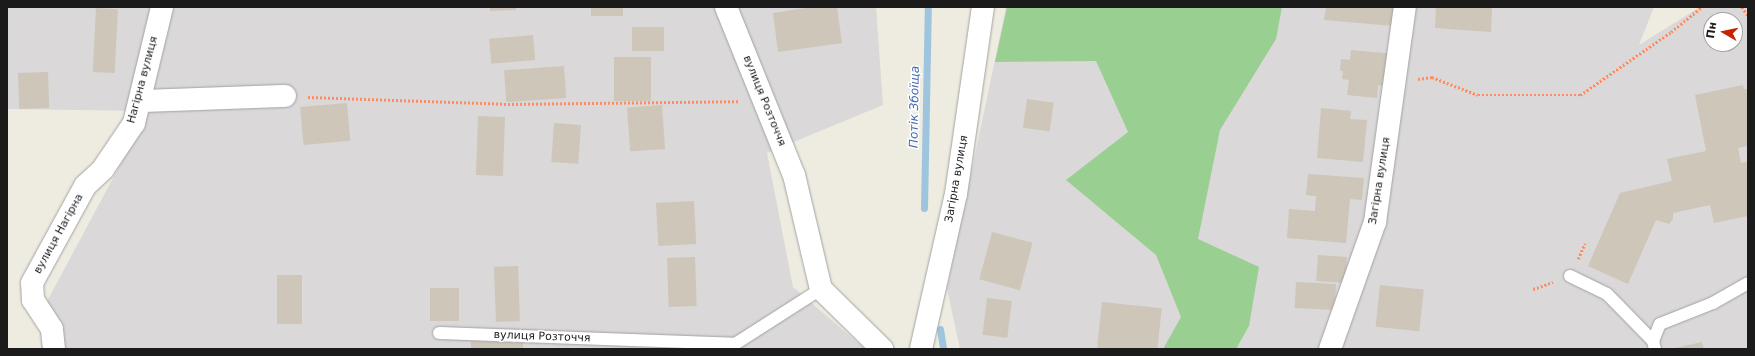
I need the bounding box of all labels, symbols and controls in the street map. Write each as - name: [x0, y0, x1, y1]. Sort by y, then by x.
- north arrow: [1703, 12, 1743, 52]
- text: Пн: [1704, 21, 1719, 40]
- street label: Нагірна вулиця: [125, 35, 161, 125]
- street label: вулиця Розточчя: [740, 54, 788, 148]
- water label: Потік Збоїща: [907, 66, 923, 148]
- street label: Загірна вулиця: [943, 134, 971, 224]
- street label: Загірна вулиця: [1367, 136, 1393, 226]
- street label: вулиця Нагірна: [32, 192, 86, 276]
- street label: вулиця Розточчя: [493, 329, 591, 345]

